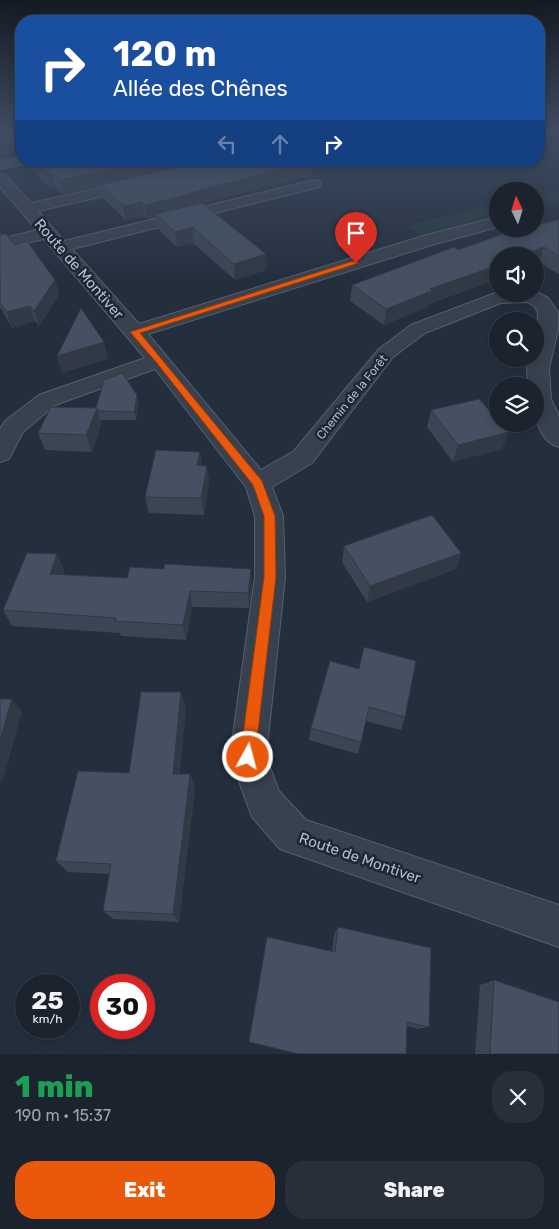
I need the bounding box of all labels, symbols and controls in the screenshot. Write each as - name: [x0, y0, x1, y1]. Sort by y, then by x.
- text: 120 m: [113, 33, 216, 75]
- icon: right: [30, 35, 95, 100]
- text: Allée des Chênes: [113, 75, 288, 102]
- icon: left: [213, 130, 241, 158]
- icon: ahead: [266, 130, 294, 158]
- icon: right: [319, 130, 347, 158]
- north arrow: [489, 182, 544, 238]
- map controls: [489, 182, 544, 432]
- pin: [335, 212, 377, 263]
- street label: Route de Montiver: [30, 215, 128, 323]
- icon: arrive: [342, 219, 370, 247]
- button: sound: [489, 247, 544, 302]
- button: search: [489, 312, 544, 367]
- street label: Chemin de la Forêt: [314, 352, 391, 442]
- button: layers: [489, 377, 544, 432]
- position arrow: [221, 730, 273, 782]
- street label: Route de Montiver: [297, 829, 423, 887]
- speed limit sign: 30: [90, 974, 155, 1039]
- text: 25: [31, 986, 64, 1015]
- text: km/h: [33, 1012, 62, 1026]
- text: 1 min: [15, 1069, 93, 1105]
- button: close: [492, 1071, 544, 1123]
- text: 190 m · 15:37: [15, 1106, 111, 1125]
- button: Exit: [15, 1161, 275, 1219]
- button: Share: [285, 1161, 544, 1219]

